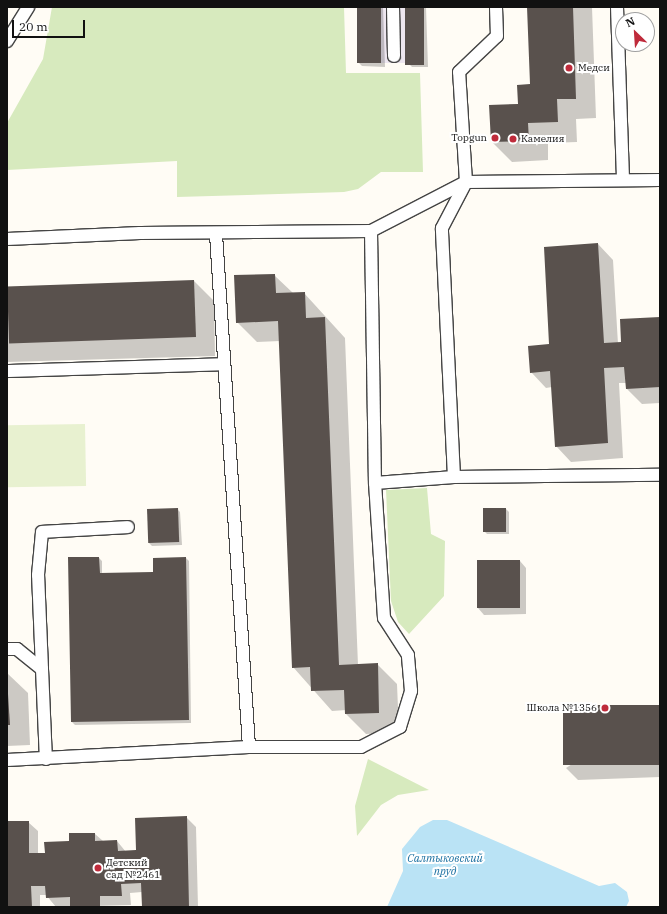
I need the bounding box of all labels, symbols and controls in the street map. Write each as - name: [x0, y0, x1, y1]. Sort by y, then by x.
- scale bar: [14, 12, 87, 38]
- north arrow: [615, 12, 655, 52]
- text: N: [623, 14, 637, 30]
- text: 20 m: [19, 19, 48, 34]
- marker: Медси: [563, 62, 575, 74]
- place label: Медси: [578, 62, 610, 74]
- place label: Topgun: [451, 132, 487, 144]
- marker: Topgun: [490, 133, 500, 143]
- place label: Камелия: [521, 133, 565, 145]
- marker: Камелия: [508, 134, 518, 144]
- place label: Школа №1356: [527, 702, 597, 714]
- marker: Школа №1356: [600, 703, 610, 713]
- water label: Салтыковский пруд: [407, 852, 483, 878]
- place label: Детский сад №2461: [106, 856, 160, 880]
- marker: Детский сад №2461: [93, 863, 103, 873]

